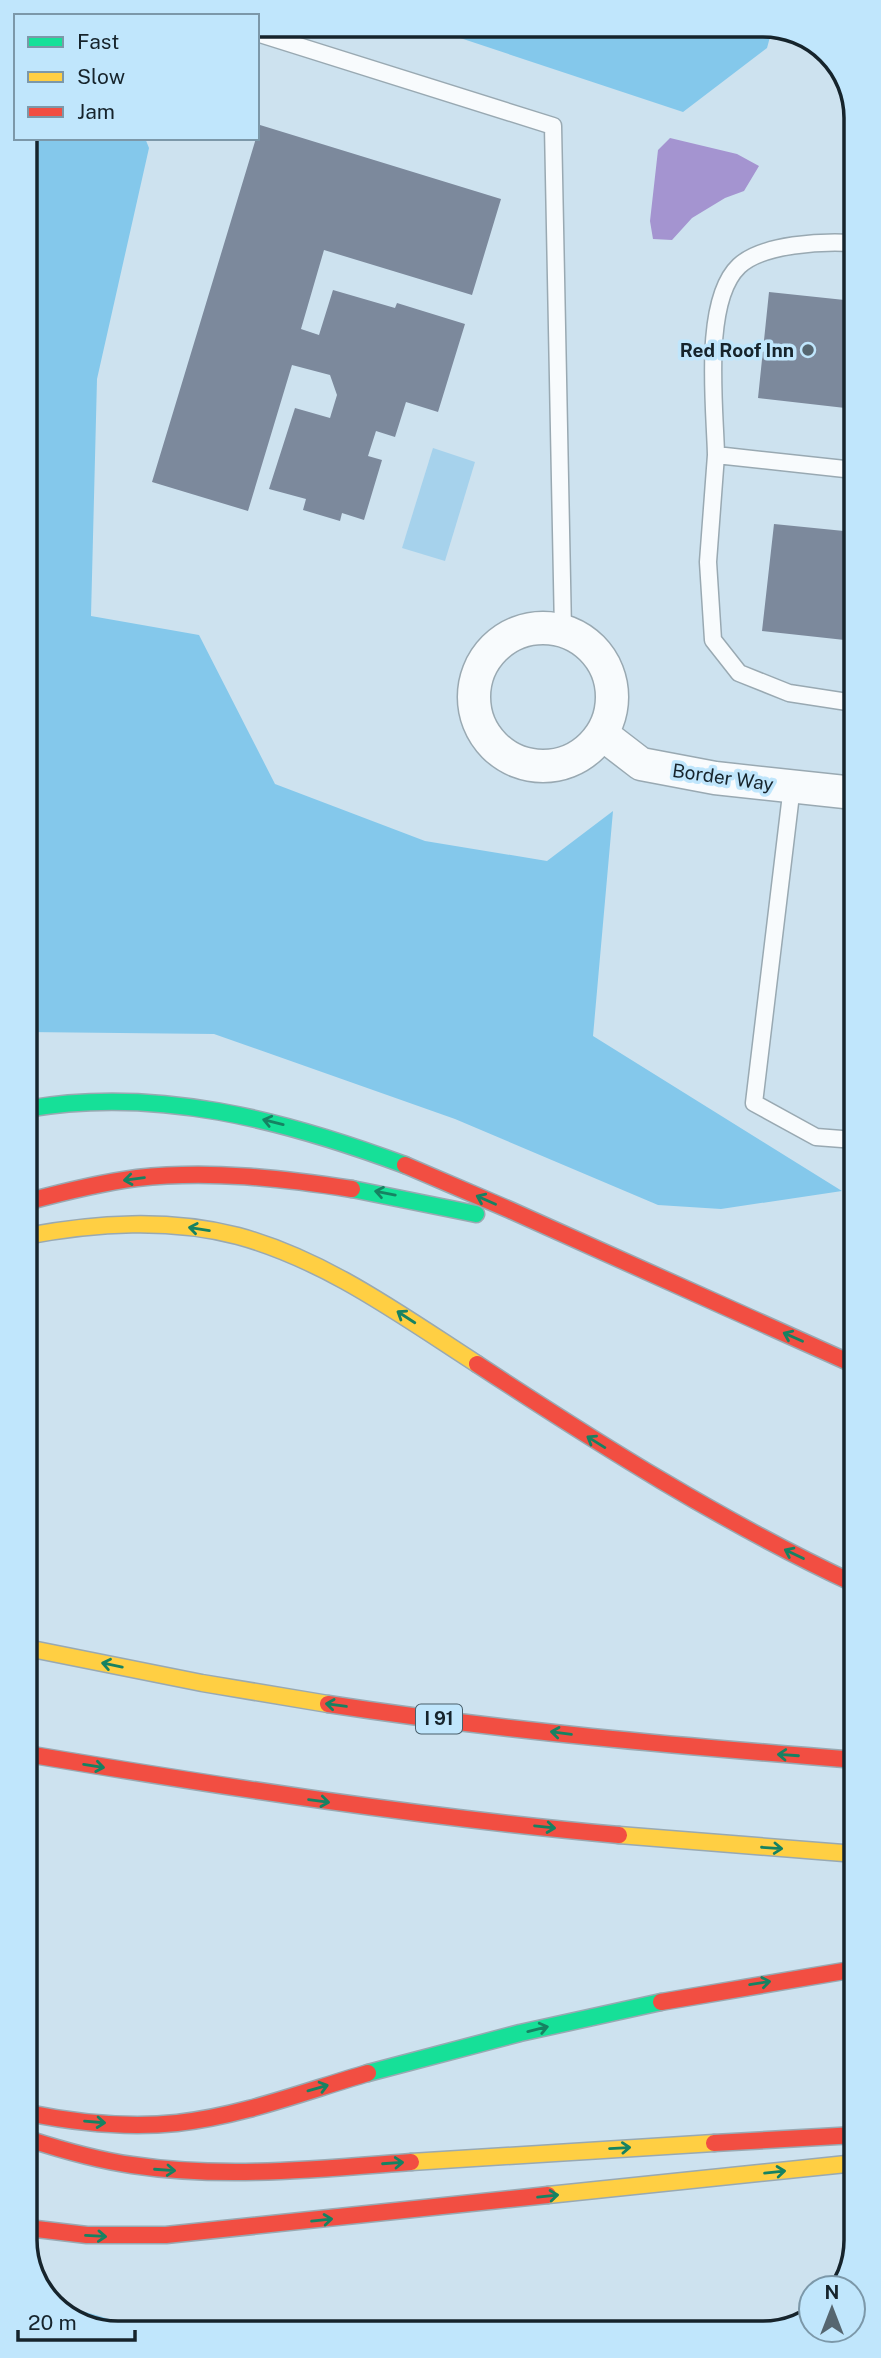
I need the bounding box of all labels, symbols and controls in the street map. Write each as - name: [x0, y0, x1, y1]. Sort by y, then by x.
- legend: [14, 14, 259, 140]
- text: Fast: [77, 29, 119, 54]
- text: Slow: [77, 64, 125, 89]
- text: Jam: [77, 99, 115, 124]
- place label: Red Roof Inn: [680, 339, 794, 361]
- marker: Red Roof Inn: [800, 342, 816, 358]
- street label: Border Way: [671, 759, 775, 795]
- one-way arrow: [262, 1115, 285, 1128]
- one-way arrow: [123, 1173, 146, 1186]
- one-way arrow: [374, 1186, 397, 1200]
- one-way arrow: [476, 1193, 497, 1206]
- one-way arrow: [188, 1222, 210, 1235]
- one-way arrow: [397, 1310, 416, 1325]
- one-way arrow: [783, 1330, 804, 1343]
- one-way arrow: [587, 1434, 607, 1448]
- one-way arrow: [784, 1547, 805, 1561]
- one-way arrow: [101, 1658, 124, 1672]
- one-way arrow: [325, 1698, 347, 1711]
- road number: I 91: [416, 1704, 462, 1734]
- one-way arrow: [550, 1727, 573, 1740]
- one-way arrow: [777, 1748, 800, 1761]
- one-way arrow: [82, 1760, 105, 1773]
- one-way arrow: [307, 1794, 330, 1807]
- one-way arrow: [533, 1821, 556, 1834]
- one-way arrow: [760, 1842, 782, 1855]
- one-way arrow: [749, 1976, 771, 1989]
- one-way arrow: [526, 2022, 549, 2035]
- one-way arrow: [307, 2080, 329, 2093]
- one-way arrow: [83, 2116, 106, 2129]
- one-way arrow: [608, 2142, 631, 2155]
- one-way arrow: [381, 2156, 404, 2169]
- one-way arrow: [154, 2164, 176, 2177]
- one-way arrow: [763, 2166, 786, 2179]
- one-way arrow: [537, 2189, 559, 2202]
- one-way arrow: [310, 2213, 333, 2226]
- one-way arrow: [84, 2229, 107, 2242]
- north arrow: [797, 2274, 867, 2344]
- text: N: [825, 2281, 839, 2303]
- scale bar: [18, 2298, 135, 2342]
- text: 20 m: [28, 2310, 77, 2335]

